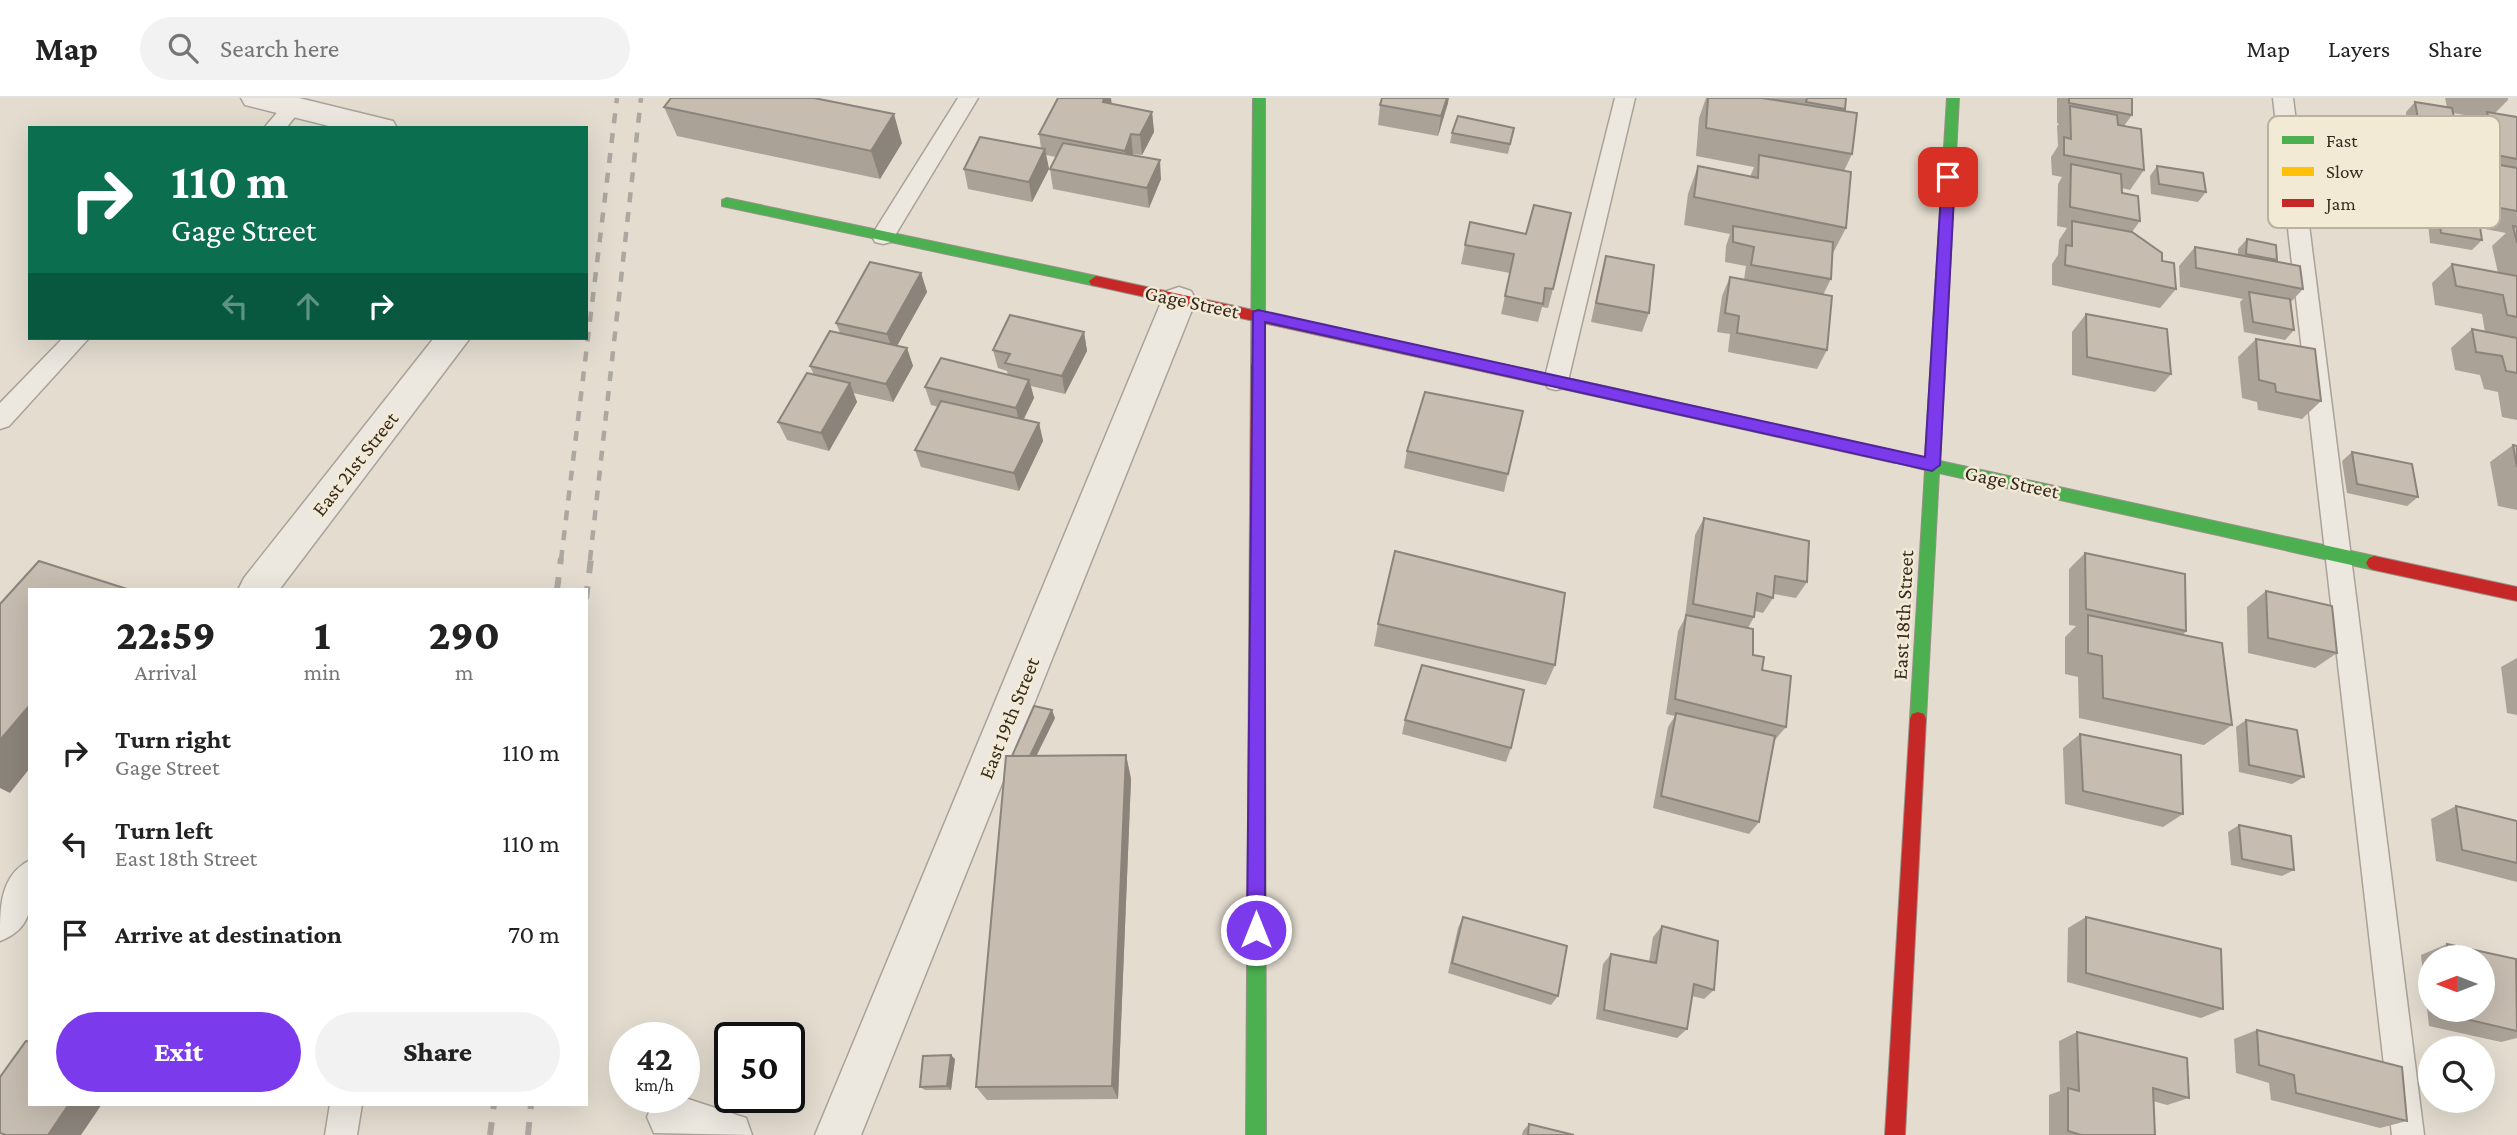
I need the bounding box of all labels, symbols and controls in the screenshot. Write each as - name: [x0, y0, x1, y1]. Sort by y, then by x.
- search box: [140, 17, 630, 80]
- icon: search: [164, 29, 202, 67]
- text: Map: [35, 30, 98, 67]
- text: Search here: [220, 34, 339, 63]
- text: Map: [2246, 35, 2290, 62]
- text: Layers: [2328, 35, 2390, 62]
- text: Share: [2428, 35, 2482, 62]
- legend: [2268, 116, 2500, 228]
- text: Fast: [2326, 130, 2358, 151]
- pin: [1918, 147, 1978, 207]
- icon: right: [56, 154, 147, 245]
- text: 110 m: [171, 154, 288, 209]
- icon: arrive: [1929, 158, 1967, 196]
- text: Slow: [2326, 161, 2363, 182]
- text: Jam: [2324, 193, 2356, 214]
- text: Gage Street: [171, 212, 316, 248]
- street label: Gage Street: [1143, 280, 1242, 324]
- icon: left: [216, 287, 254, 325]
- icon: ahead: [289, 287, 327, 325]
- icon: right: [362, 287, 400, 325]
- street label: East 21st Street: [307, 406, 404, 521]
- street label: Gage Street: [1963, 460, 2062, 504]
- street label: East 18th Street: [1888, 549, 1918, 680]
- text: 22:59: [116, 611, 216, 658]
- text: 1: [314, 611, 330, 658]
- text: 290: [429, 611, 500, 658]
- street label: East 19th Street: [974, 653, 1045, 782]
- text: Arrival: [135, 659, 197, 685]
- text: min: [304, 659, 341, 685]
- text: m: [455, 659, 474, 685]
- text: Turn right: [115, 725, 231, 754]
- icon: right: [56, 734, 94, 772]
- text: 110 m: [502, 738, 560, 767]
- text: Gage Street: [115, 754, 220, 780]
- text: Turn left: [115, 816, 213, 845]
- icon: left: [56, 825, 94, 863]
- text: 110 m: [502, 829, 560, 858]
- text: East 18th Street: [115, 845, 257, 871]
- position arrow: [1219, 893, 1293, 967]
- icon: arrive: [56, 916, 94, 954]
- text: Arrive at destination: [115, 920, 342, 949]
- text: 70 m: [508, 920, 560, 949]
- north arrow: [2418, 945, 2496, 1022]
- map controls: [2418, 945, 2495, 1113]
- button: Exit: [56, 1012, 301, 1092]
- button: Share: [315, 1012, 560, 1092]
- speed limit sign: 50: [714, 1022, 805, 1113]
- button: search: [2418, 1036, 2495, 1113]
- text: 42: [636, 1039, 673, 1078]
- text: km/h: [635, 1075, 674, 1095]

